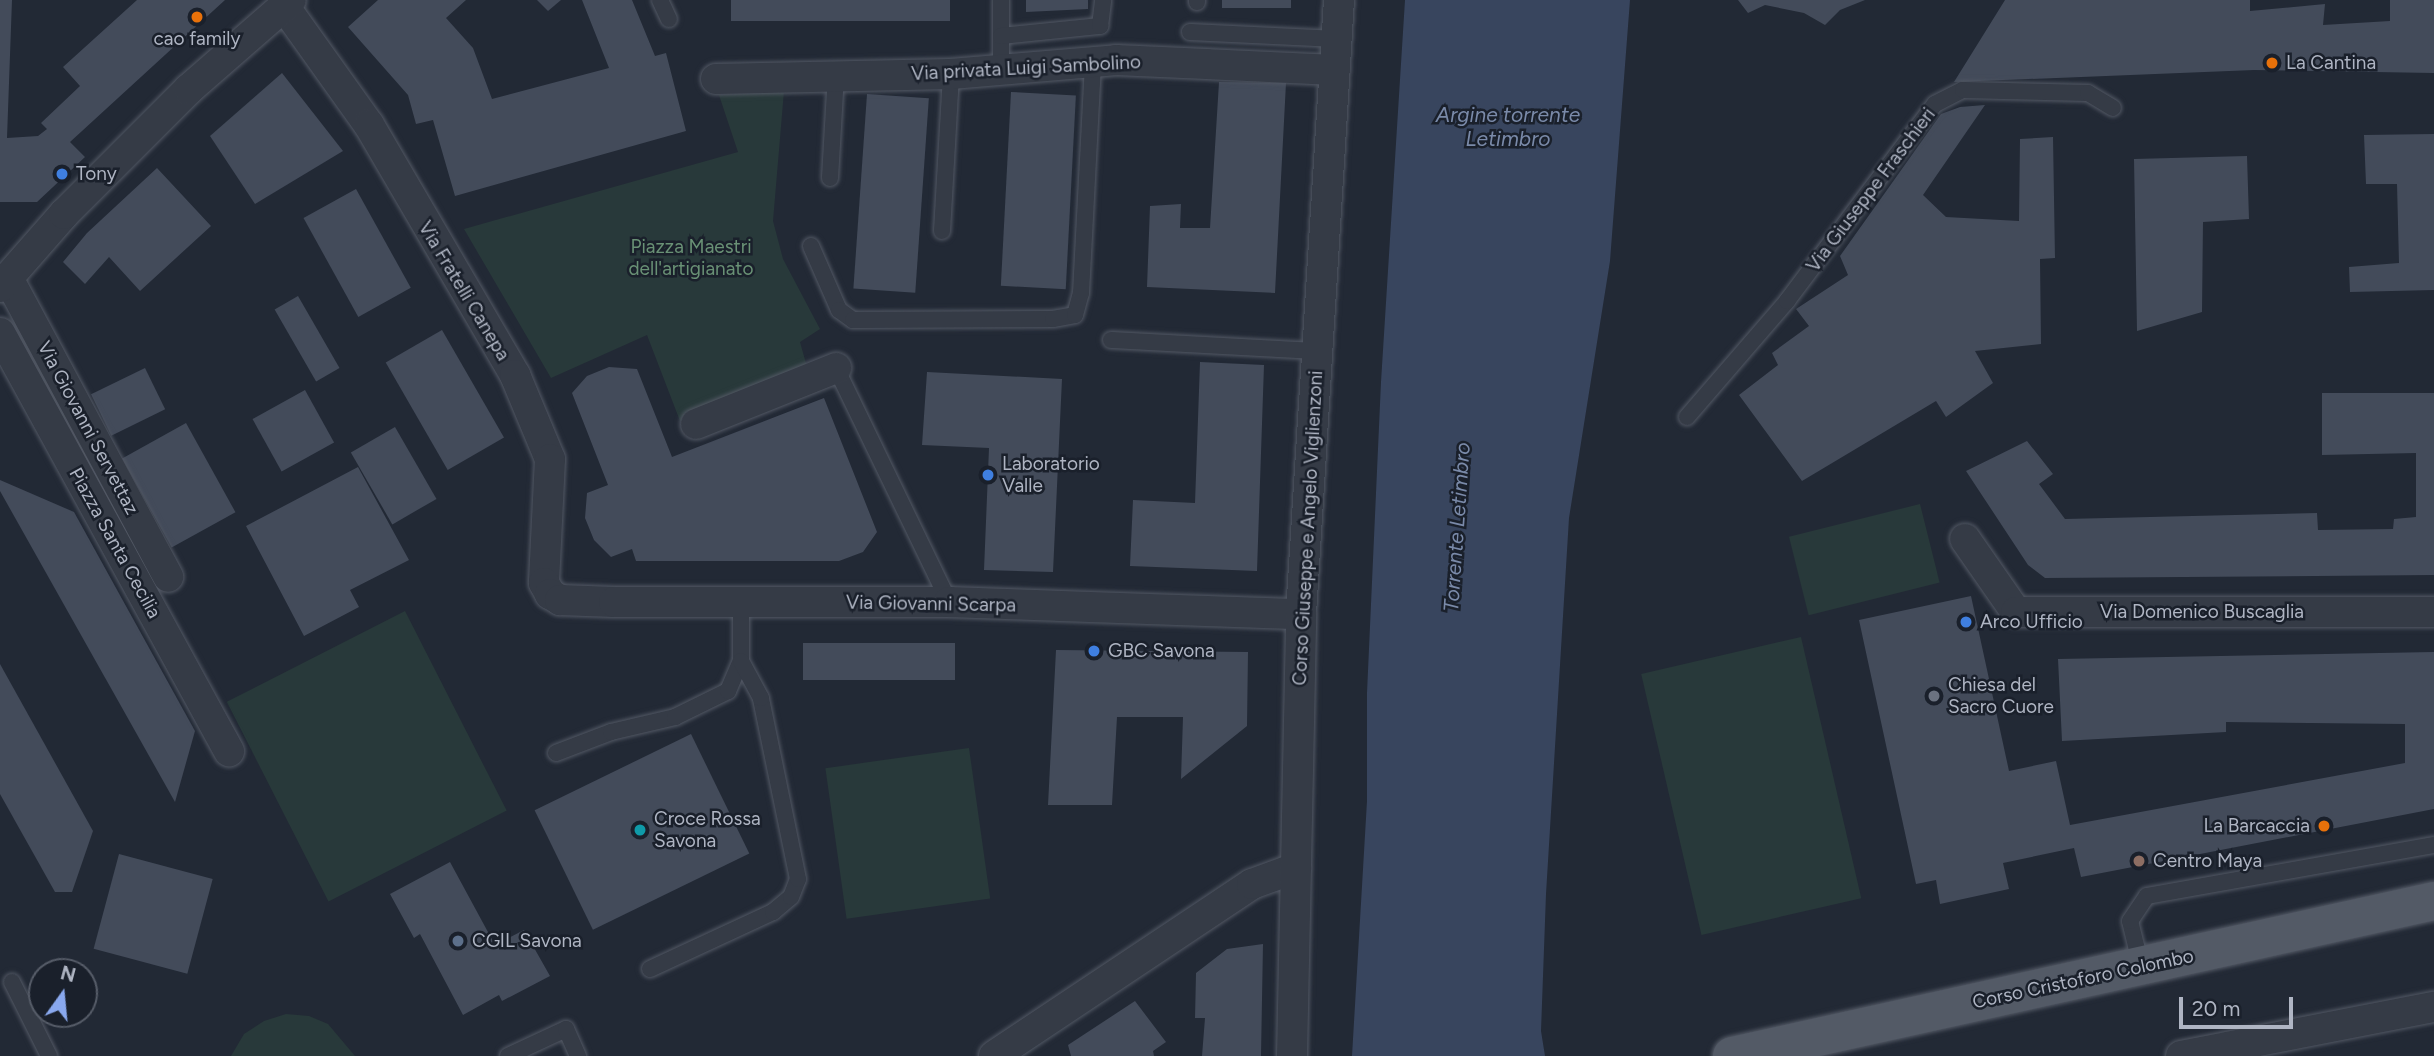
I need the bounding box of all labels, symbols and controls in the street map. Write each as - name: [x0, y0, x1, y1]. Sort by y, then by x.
- marker: cao family: [189, 9, 205, 25]
- place label: cao family: [153, 28, 241, 50]
- street label: Via privata Luigi Sambolino: [911, 51, 1141, 85]
- place label: La Cantina: [2286, 52, 2376, 74]
- marker: La Cantina: [2264, 55, 2280, 71]
- water label: Argine torrente Letimbro: [1436, 102, 1580, 152]
- street label: Via Giuseppe Fraschieri: [1802, 103, 1940, 277]
- place label: Tony: [76, 163, 117, 185]
- marker: Tony: [54, 166, 70, 182]
- street label: Via Fratelli Canepa: [413, 217, 515, 365]
- park label: Piazza Maestri dell'artigianato: [628, 236, 754, 280]
- street label: Via Giovanni Servettaz: [33, 337, 143, 519]
- street label: Corso Giuseppe e Angelo Viglienzoni: [1288, 370, 1328, 686]
- water label: Torrente Letimbro: [1439, 441, 1475, 613]
- place label: Laboratorio Valle: [1002, 453, 1100, 497]
- street label: Piazza Santa Cecilia: [64, 464, 166, 622]
- marker: Laboratorio Valle: [980, 467, 996, 483]
- street label: Via Giovanni Scarpa: [846, 591, 1016, 617]
- street label: Via Domenico Buscaglia: [2100, 601, 2304, 623]
- place label: Arco Ufficio: [1980, 611, 2083, 633]
- marker: Arco Ufficio: [1958, 614, 1974, 630]
- place label: GBC Savona: [1108, 640, 1215, 662]
- marker: GBC Savona: [1086, 643, 1102, 659]
- place label: Chiesa del Sacro Cuore: [1948, 674, 2054, 718]
- marker: Chiesa del Sacro Cuore: [1926, 688, 1942, 704]
- place label: Croce Rossa Savona: [654, 808, 761, 852]
- place label: La Barcaccia: [2203, 815, 2310, 837]
- marker: La Barcaccia: [2316, 818, 2332, 834]
- marker: Croce Rossa Savona: [632, 822, 648, 838]
- place label: Centro Maya: [2153, 850, 2262, 872]
- marker: Centro Maya: [2131, 853, 2147, 869]
- place label: CGIL Savona: [472, 930, 582, 952]
- marker: CGIL Savona: [450, 933, 466, 949]
- street label: Corso Cristoforo Colombo: [1970, 944, 2196, 1014]
- north arrow: [28, 958, 98, 1028]
- text: N: [58, 961, 78, 987]
- scale bar: [2182, 982, 2296, 1026]
- text: 20 m: [2192, 996, 2240, 1021]

